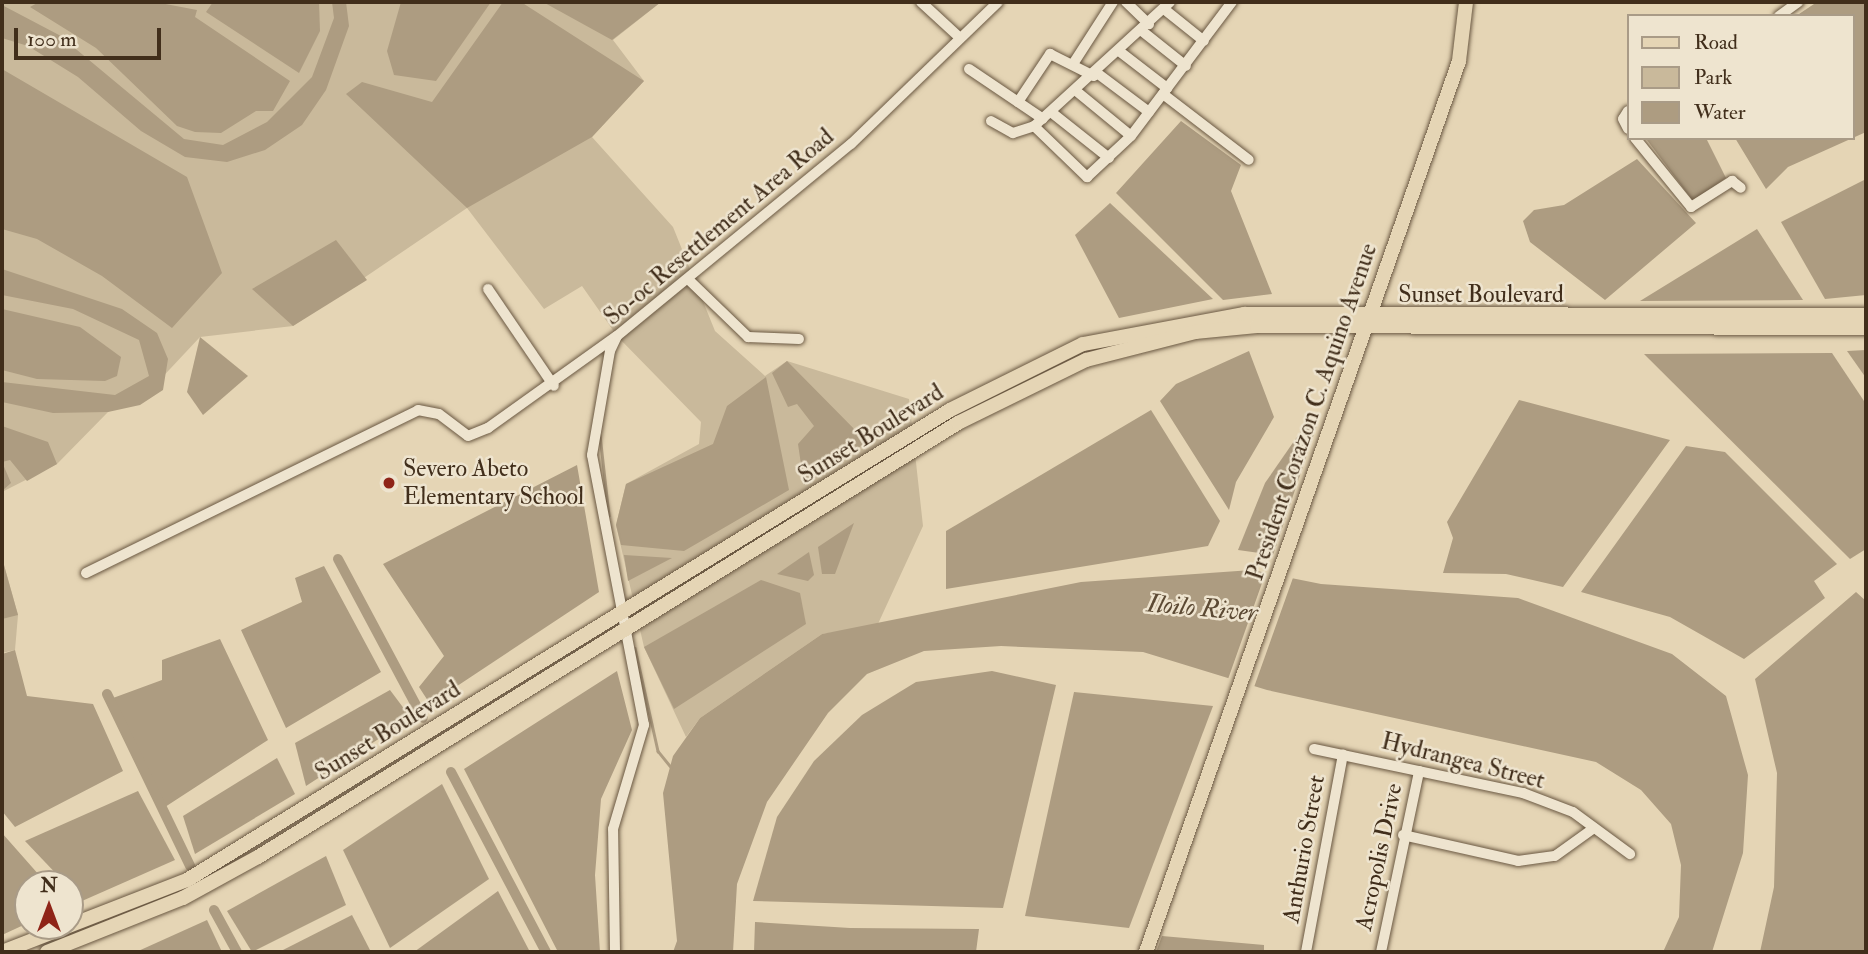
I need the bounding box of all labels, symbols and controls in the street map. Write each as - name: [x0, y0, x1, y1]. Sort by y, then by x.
- scale bar: [18, 14, 164, 58]
- legend: [1626, 14, 1854, 140]
- text: 100 m: [27, 26, 77, 53]
- text: Road: [1694, 29, 1738, 56]
- text: Park: [1694, 64, 1732, 91]
- text: Water: [1694, 99, 1746, 126]
- street label: So-oc Resettlement Area Road: [598, 122, 840, 332]
- street label: President Corazon C. Aquino Avenue: [1241, 240, 1383, 584]
- street label: Sunset Boulevard: [1398, 281, 1564, 309]
- street label: Sunset Boulevard: [793, 378, 949, 490]
- place label: Severo Abeto Elementary School: [403, 455, 584, 511]
- marker: Severo Abeto Elementary School: [381, 475, 397, 491]
- water label: Iloilo River: [1145, 589, 1259, 629]
- street label: Sunset Boulevard: [310, 675, 466, 787]
- street label: Hydrangea Street: [1378, 727, 1548, 795]
- street label: Anthurio Street: [1277, 773, 1331, 925]
- street label: Acropolis Drive: [1349, 781, 1409, 933]
- north arrow: [14, 870, 84, 940]
- text: N: [40, 874, 58, 898]

